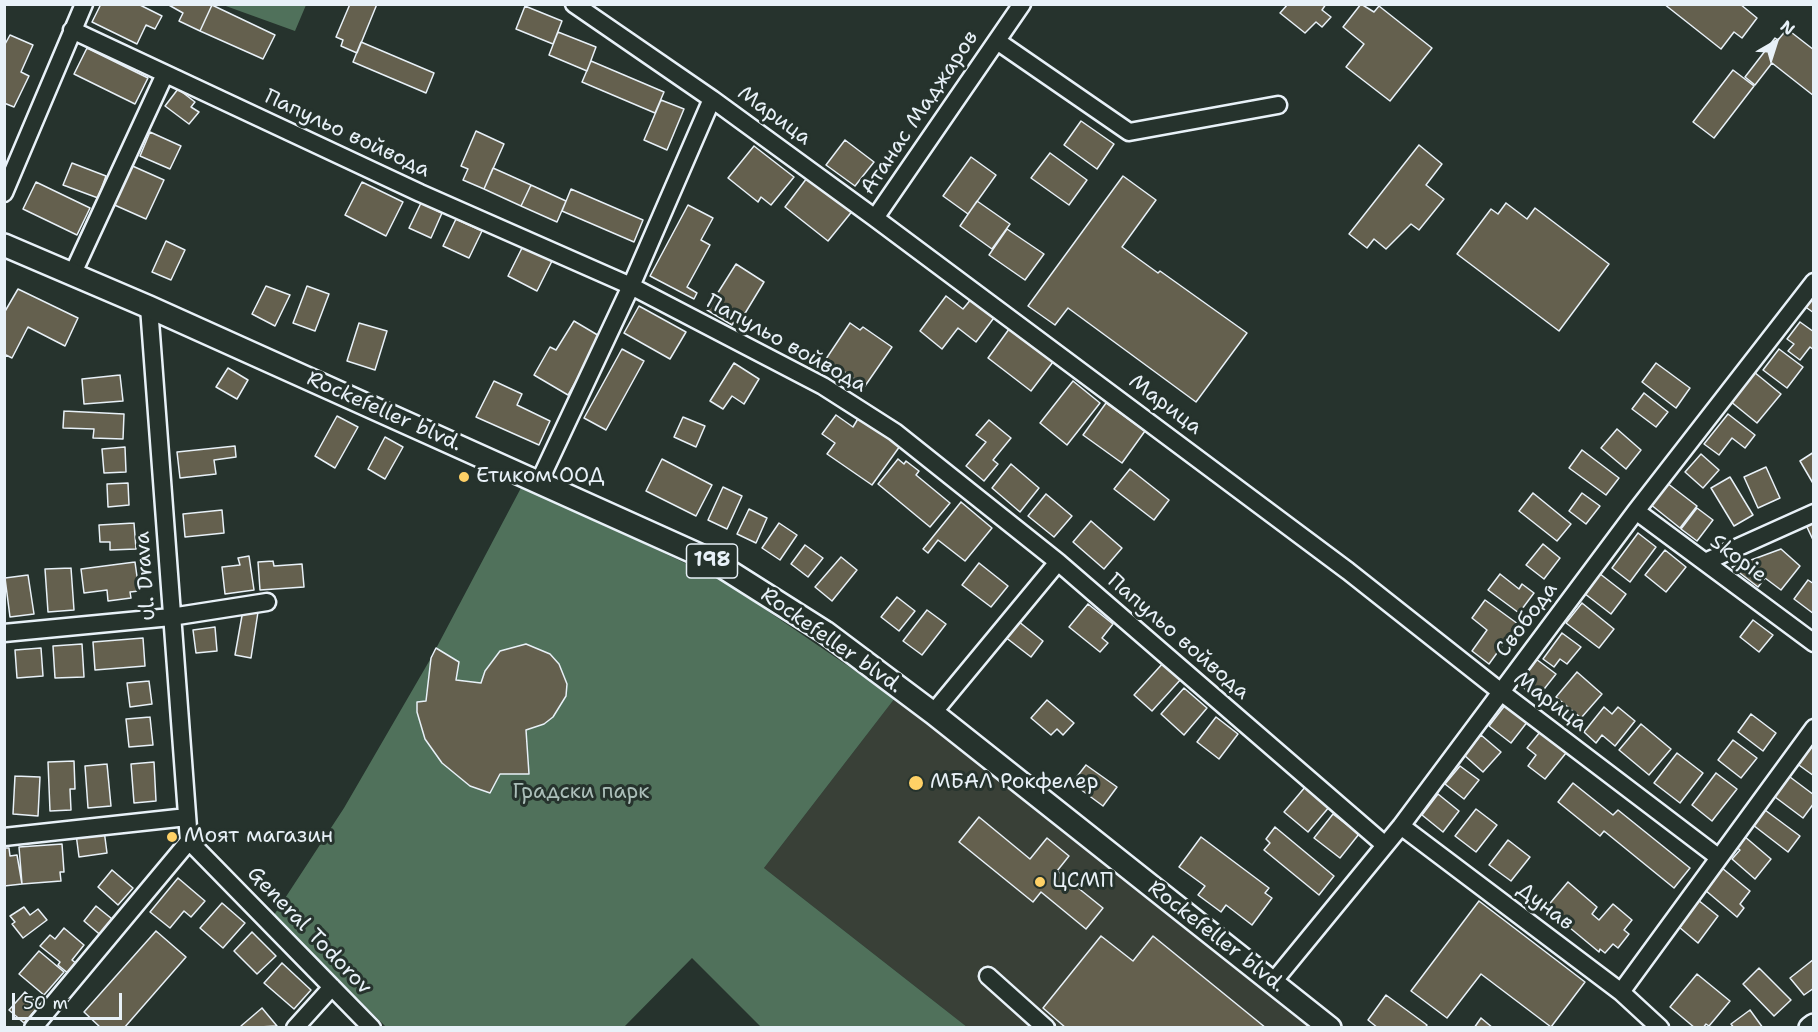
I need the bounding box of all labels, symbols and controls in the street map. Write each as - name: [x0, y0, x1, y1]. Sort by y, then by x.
- north arrow: [1746, 12, 1806, 72]
- text: N: [1776, 15, 1799, 40]
- street label: Атанас Маджаров: [856, 26, 984, 200]
- street label: Марица: [732, 81, 816, 151]
- street label: Папульо войвода: [260, 85, 434, 183]
- street label: Папульо войвода: [701, 289, 871, 399]
- street label: Rockefeller blvd.: [303, 367, 465, 457]
- street label: Марица: [1123, 369, 1207, 441]
- place label: Етиком ООД: [476, 464, 604, 490]
- marker: Етиком ООД: [457, 470, 471, 484]
- street label: ul. Drava: [130, 530, 162, 622]
- street label: Skopie: [1705, 530, 1771, 588]
- road number: 198: [686, 544, 738, 578]
- street label: Папульо войвода: [1102, 569, 1254, 705]
- street label: Свобода: [1491, 578, 1563, 662]
- street label: Rockefeller blvd.: [755, 583, 907, 699]
- street label: Марица: [1508, 666, 1592, 738]
- place label: МБАЛ Рокфелер: [930, 770, 1098, 796]
- marker: МБАЛ Рокфелер: [907, 774, 925, 792]
- park label: Градски парк: [513, 780, 649, 806]
- place label: Моят магазин: [184, 824, 333, 850]
- marker: Моят магазин: [165, 830, 179, 844]
- street label: General Todorov: [241, 862, 377, 1000]
- place label: ЦСМП: [1052, 869, 1114, 895]
- marker: ЦСМП: [1033, 875, 1047, 889]
- street label: Rockefeller blvd.: [1142, 876, 1290, 998]
- street label: Дунав: [1512, 878, 1578, 936]
- scale bar: [15, 981, 124, 1019]
- text: 50 m: [23, 991, 68, 1015]

